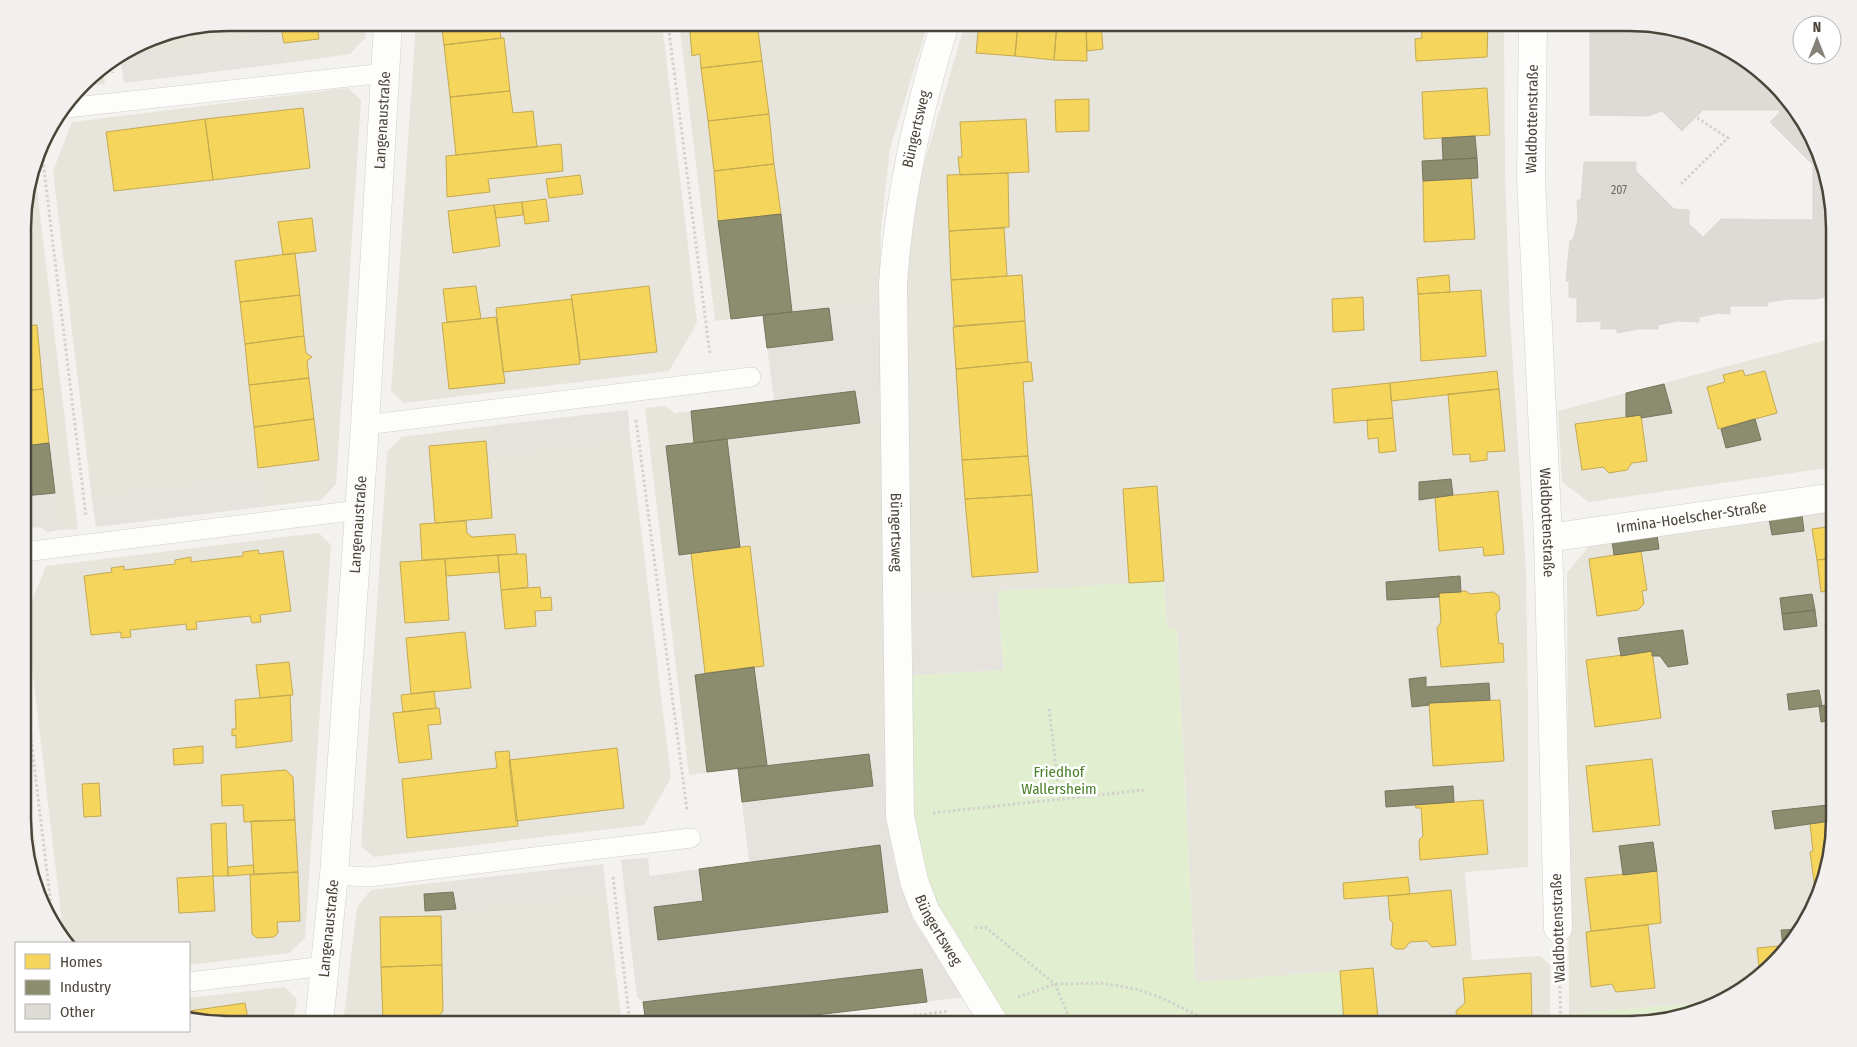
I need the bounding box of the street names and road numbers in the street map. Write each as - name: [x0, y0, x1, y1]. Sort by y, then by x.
- street label: Waldbottenstraße: [1522, 64, 1542, 174]
- street label: Langenaustraße: [371, 71, 394, 170]
- street label: Büngertsweg: [898, 89, 934, 169]
- street label: Waldbottenstraße: [1536, 467, 1558, 578]
- street label: Langenaustraße: [346, 475, 370, 574]
- street label: Büngertsweg: [887, 493, 906, 572]
- street label: Irmina-Hoelscher-Straße: [1615, 498, 1768, 537]
- street label: Waldbottenstraße: [1547, 873, 1569, 983]
- street label: Langenaustraße: [315, 879, 342, 978]
- street label: Büngertsweg: [911, 892, 966, 969]

